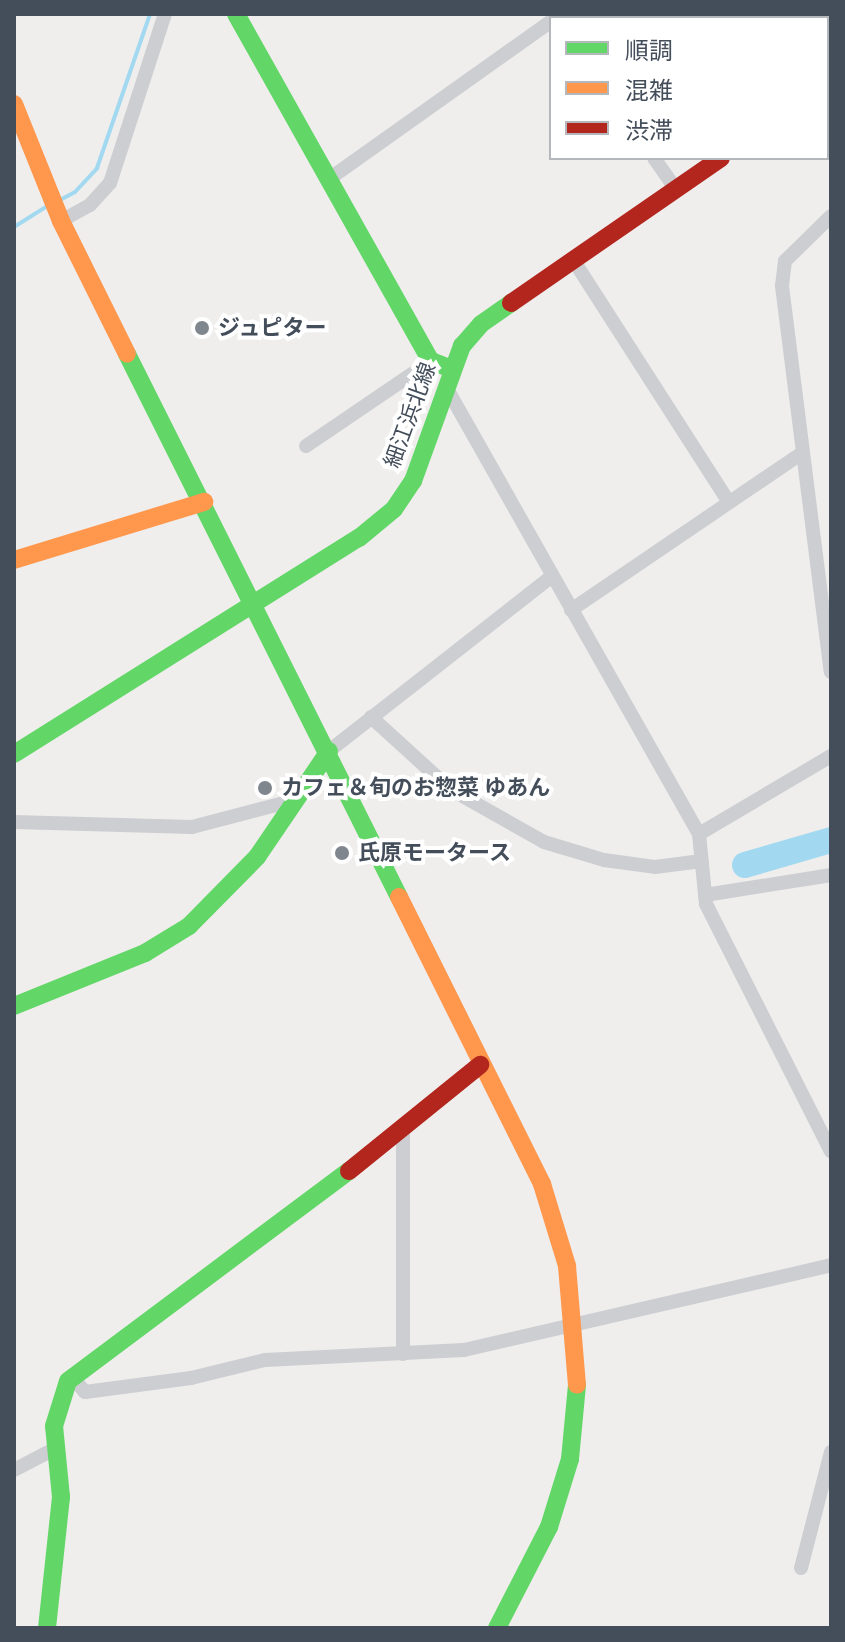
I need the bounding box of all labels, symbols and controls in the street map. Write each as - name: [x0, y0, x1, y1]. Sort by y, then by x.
- legend: [549, 16, 829, 160]
- text: 順調: [625, 35, 673, 66]
- text: 混雑: [625, 75, 673, 106]
- text: 渋滞: [625, 115, 673, 146]
- place label: ジュピター: [218, 315, 328, 341]
- marker: ジュピター: [193, 319, 211, 337]
- street label: 細江浜北線: [379, 359, 441, 471]
- place label: カフェ＆旬のお惣菜 ゆあん: [281, 775, 550, 801]
- marker: カフェ＆旬のお惣菜 ゆあん: [256, 779, 274, 797]
- place label: 氏原モータース: [358, 840, 512, 866]
- marker: 氏原モータース: [333, 844, 351, 862]

